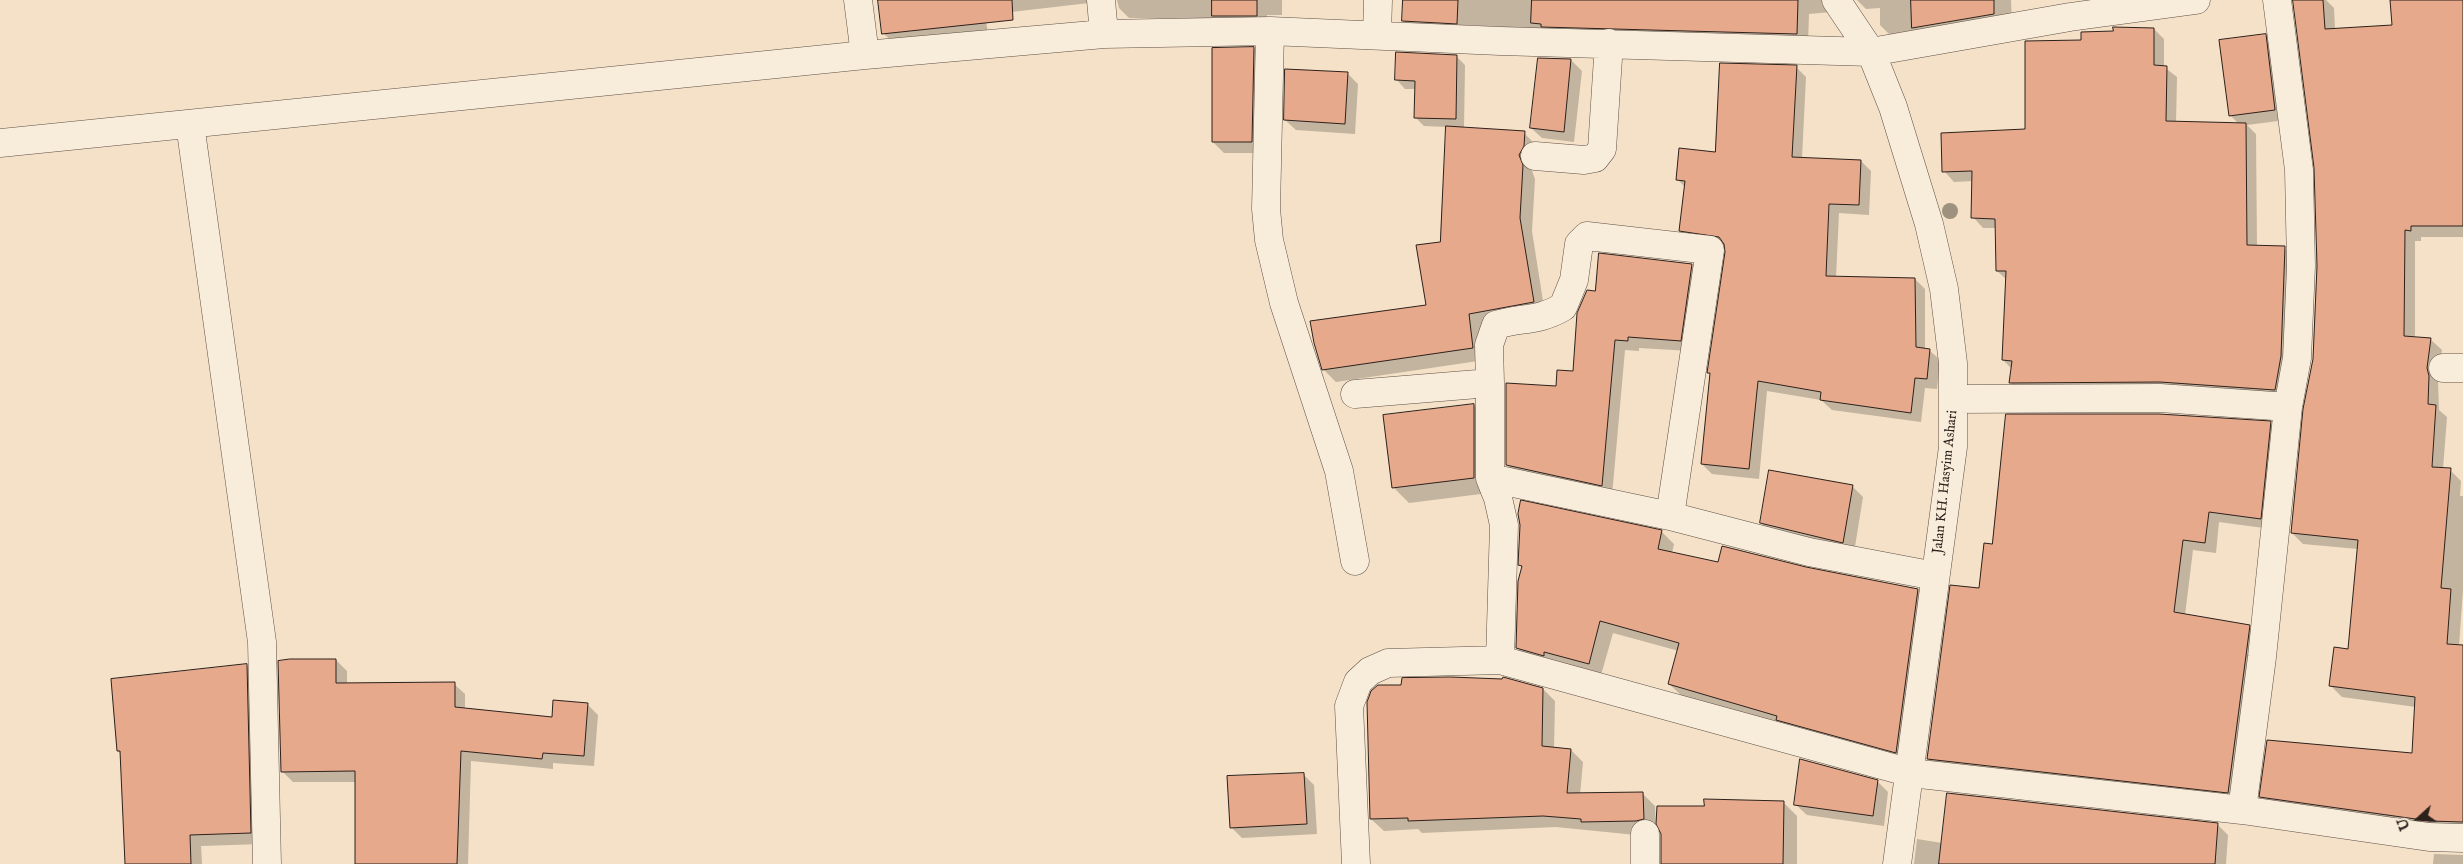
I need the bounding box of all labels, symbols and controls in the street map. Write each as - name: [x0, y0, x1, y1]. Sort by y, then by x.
- street label: Jalan KH. Hasyim Ashari: [1930, 409, 1962, 555]
- north arrow: [2393, 794, 2443, 844]
- text: U: [2393, 815, 2414, 833]

